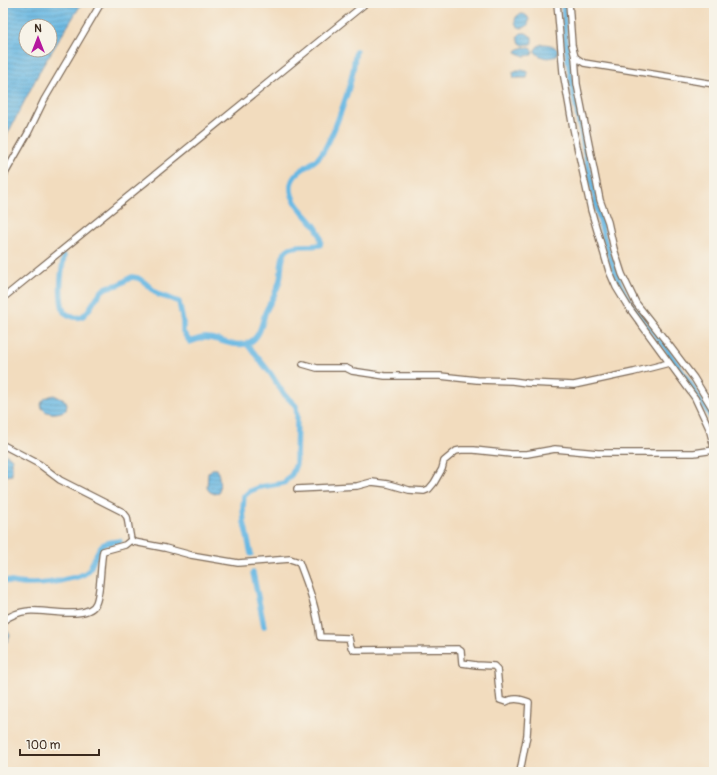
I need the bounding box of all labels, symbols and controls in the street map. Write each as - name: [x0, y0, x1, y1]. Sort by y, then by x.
- north arrow: [18, 18, 58, 58]
- text: N: [34, 22, 42, 35]
- scale bar: [20, 731, 99, 757]
- text: 100 m: [26, 738, 61, 753]

